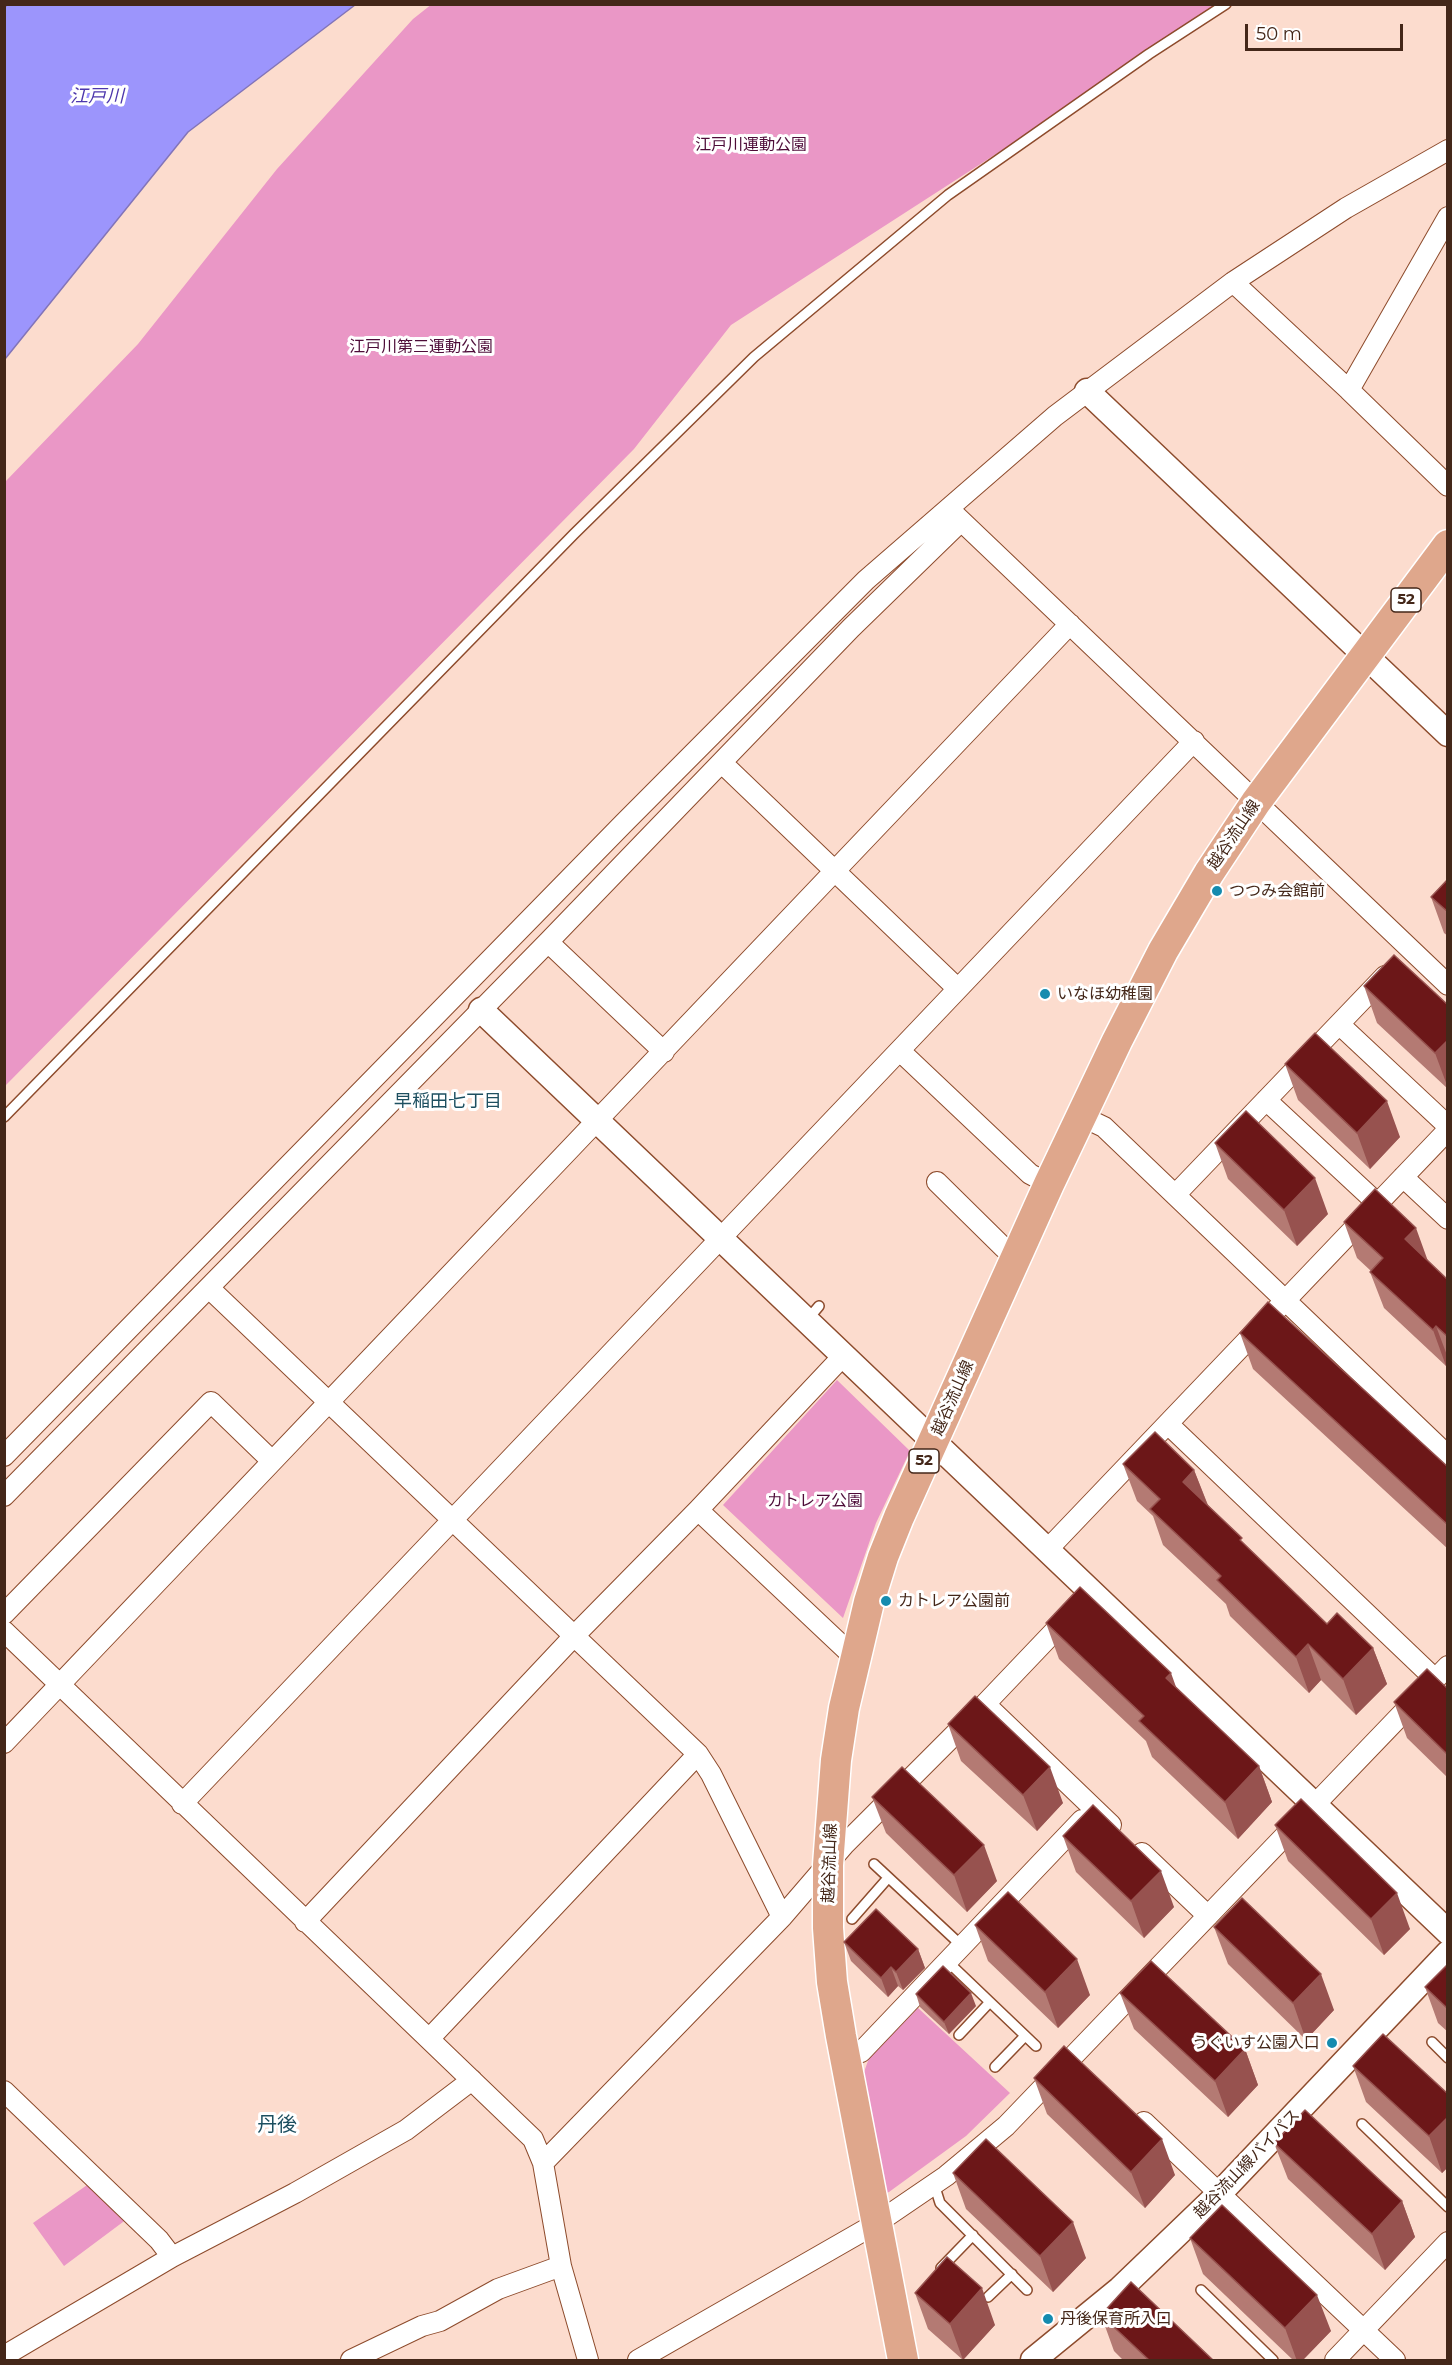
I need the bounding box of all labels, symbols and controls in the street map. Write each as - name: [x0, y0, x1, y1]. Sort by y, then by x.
- scale bar: [1248, 12, 1406, 50]
- text: 50 m: [1256, 23, 1302, 45]
- water label: 江戸川: [70, 86, 124, 108]
- park label: 江戸川運動公園: [695, 135, 807, 155]
- park label: 江戸川第三運動公園: [349, 337, 493, 357]
- road number: 52: [1391, 588, 1421, 612]
- street label: 越谷流山線: [1204, 796, 1264, 874]
- place label: つつみ会館前: [1229, 881, 1325, 901]
- marker: つつみ会館前: [1210, 884, 1224, 898]
- place label: いなほ幼稚園: [1057, 984, 1153, 1004]
- marker: いなほ幼稚園: [1038, 987, 1052, 1001]
- district label: 早稲田七丁目: [394, 1091, 502, 1113]
- street label: 越谷流山線: [928, 1358, 978, 1438]
- road number: 52: [909, 1449, 939, 1473]
- park label: カトレア公園: [767, 1491, 863, 1511]
- place label: カトレア公園前: [898, 1591, 1010, 1611]
- marker: カトレア公園前: [879, 1594, 893, 1608]
- street label: 越谷流山線: [819, 1823, 841, 1903]
- place label: うぐいす公園入口: [1192, 2033, 1320, 2053]
- marker: うぐいす公園入口: [1325, 2036, 1339, 2050]
- street label: 越谷流山線バイパス: [1190, 2106, 1304, 2222]
- district label: 丹後: [257, 2113, 297, 2137]
- place label: 丹後保育所入口: [1060, 2309, 1172, 2329]
- marker: 丹後保育所入口: [1041, 2312, 1055, 2326]

